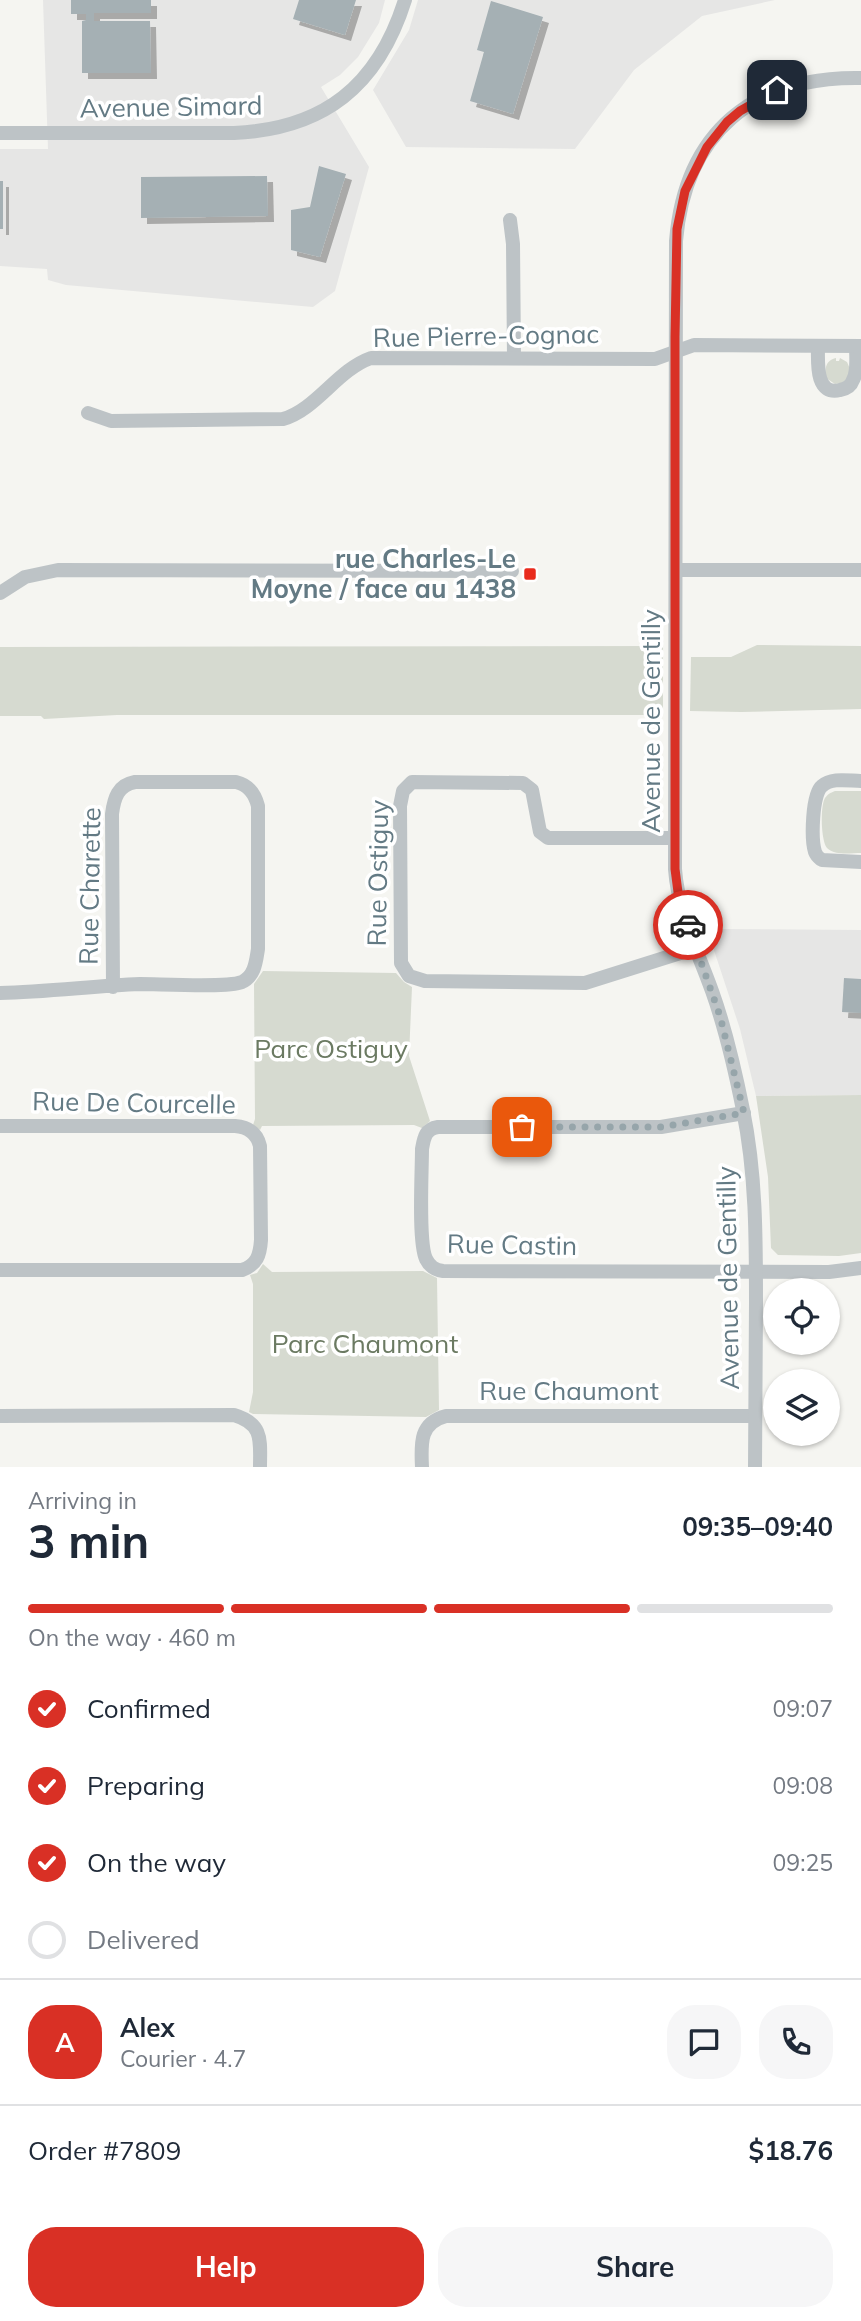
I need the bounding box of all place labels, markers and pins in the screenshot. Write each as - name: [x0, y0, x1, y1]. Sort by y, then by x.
- pin: [747, 60, 807, 120]
- place label: rue Charles-Le Moyne / face au 1438: [251, 542, 516, 605]
- marker: rue Charles-Le Moyne / face au 1438: [522, 566, 538, 582]
- pin: [492, 1097, 552, 1157]

